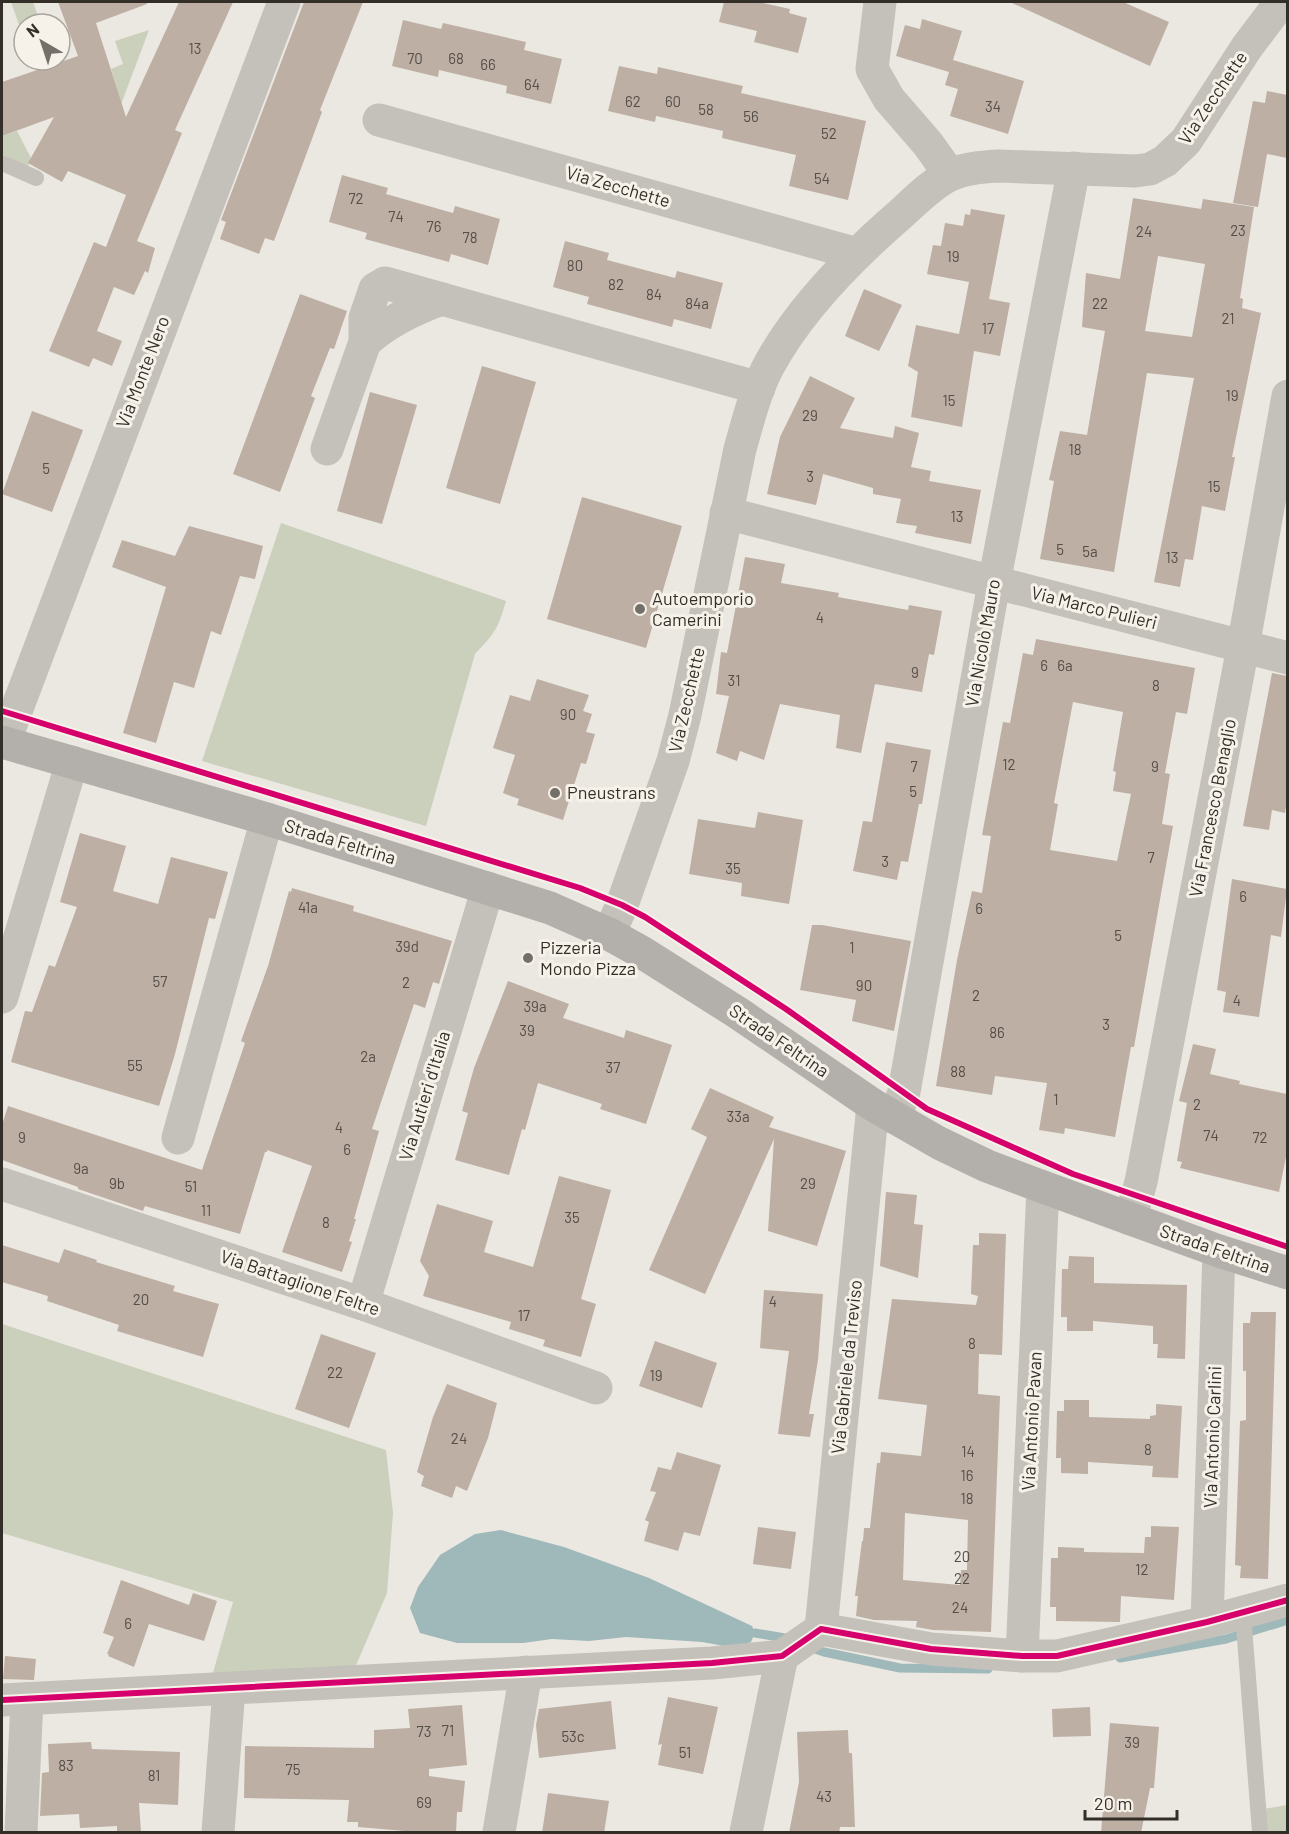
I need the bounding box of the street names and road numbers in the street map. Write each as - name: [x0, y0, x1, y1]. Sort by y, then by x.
- street label: Via Zecchette: [1173, 47, 1251, 148]
- street label: Via Zecchette: [564, 161, 673, 211]
- street label: Via Monte Nero: [111, 313, 173, 431]
- street label: Via Nicolò Mauro: [960, 577, 1004, 708]
- street label: Via Marco Pulieri: [1029, 581, 1159, 633]
- street label: Via Zecchette: [663, 645, 709, 755]
- street label: Via Francesco Benaglio: [1184, 717, 1240, 899]
- street label: Strada Feltrina: [282, 814, 399, 868]
- street label: Strada Feltrina: [726, 999, 833, 1082]
- street label: Via Autieri d'Italia: [394, 1028, 454, 1163]
- street label: Strada Feltrina: [1157, 1219, 1273, 1277]
- street label: Via Battaglione Feltre: [218, 1244, 383, 1320]
- street label: Via Gabriele da Treviso: [826, 1279, 866, 1455]
- street label: Via Antonio Pavan: [1016, 1351, 1046, 1491]
- street label: Via Antonio Carlini: [1199, 1366, 1225, 1508]

